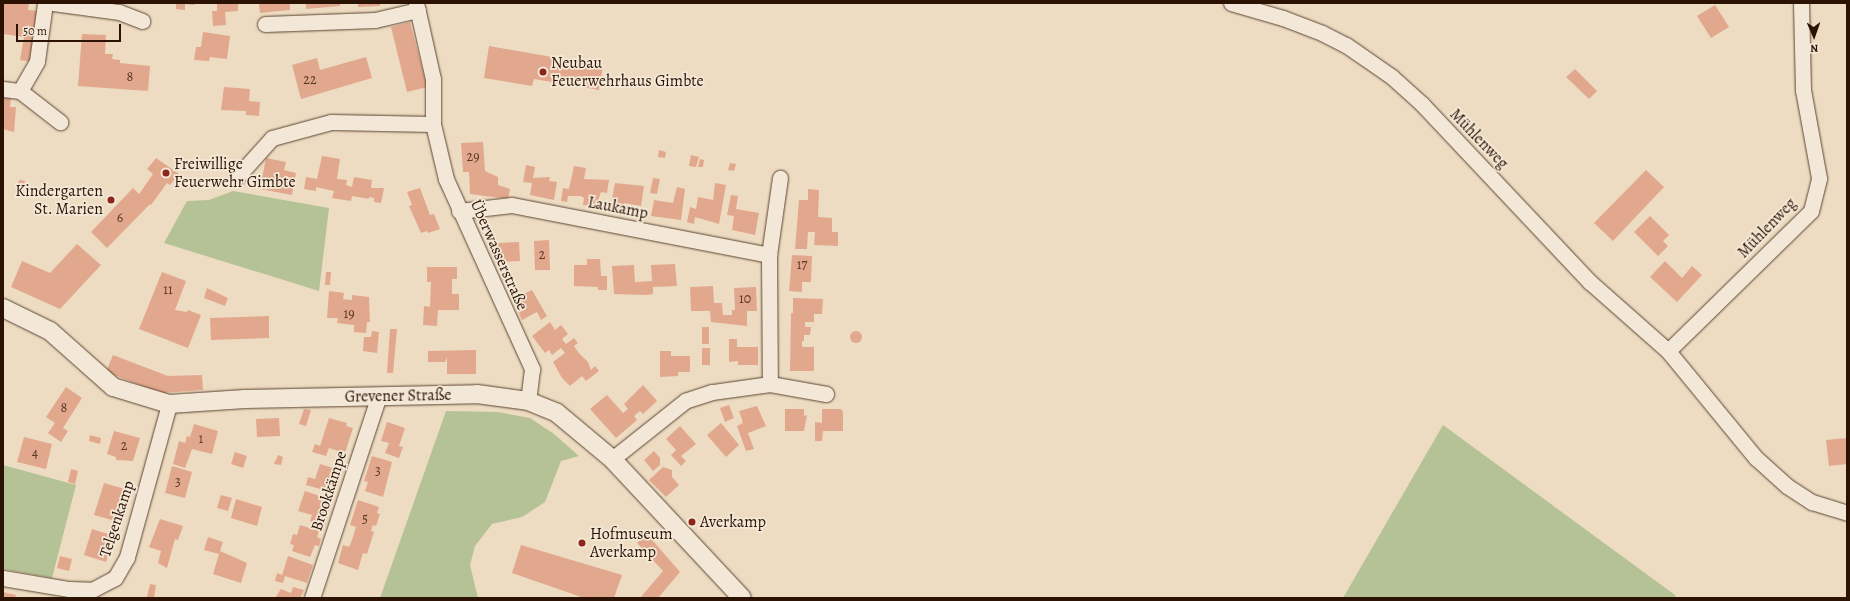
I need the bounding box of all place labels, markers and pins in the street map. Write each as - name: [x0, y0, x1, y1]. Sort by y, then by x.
- place label: Neubau Feuerwehrhaus Gimbte: [551, 53, 704, 91]
- marker: Neubau Feuerwehrhaus Gimbte: [538, 67, 548, 77]
- place label: Freiwillige Feuerwehr Gimbte: [174, 154, 296, 192]
- marker: Freiwillige Feuerwehr Gimbte: [161, 168, 171, 178]
- place label: Kindergarten St. Marien: [15, 181, 103, 219]
- marker: Kindergarten St. Marien: [106, 195, 116, 205]
- place label: Averkamp: [700, 512, 766, 532]
- marker: Averkamp: [687, 517, 697, 527]
- place label: Hofmuseum Averkamp: [590, 524, 673, 562]
- marker: Hofmuseum Averkamp: [577, 538, 587, 548]

